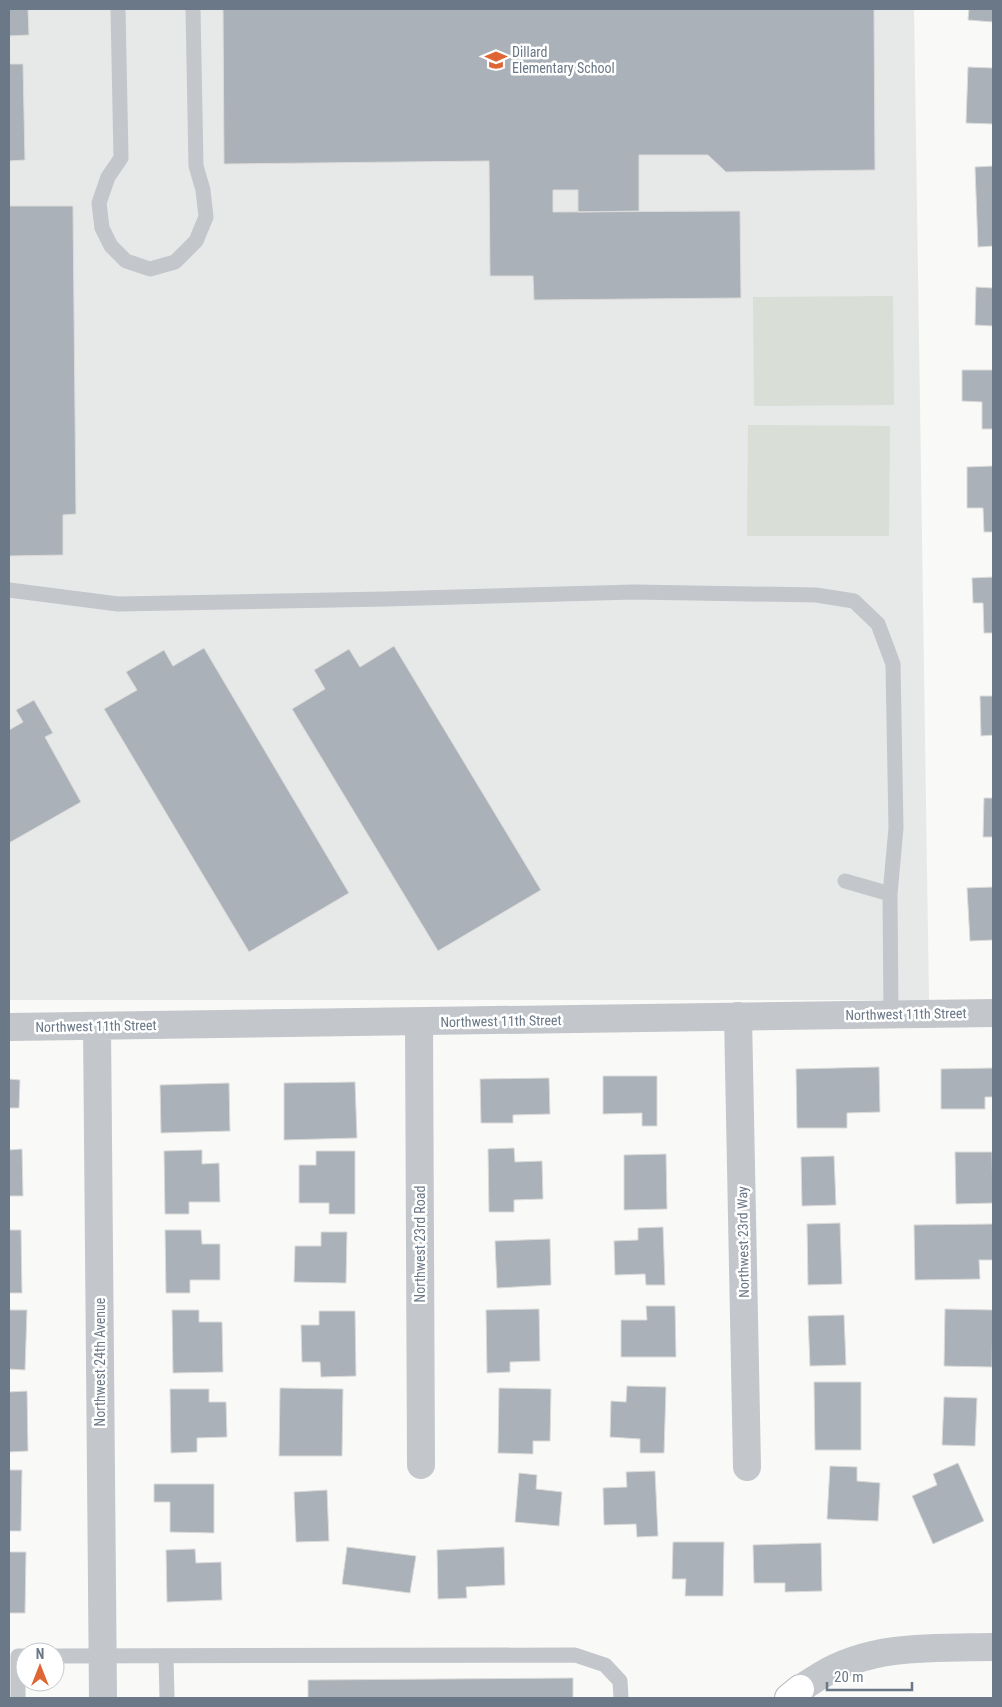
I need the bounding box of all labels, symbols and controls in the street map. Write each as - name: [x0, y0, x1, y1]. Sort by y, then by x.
- place label: Dillard Elementary School: [512, 44, 615, 76]
- school or university icon: Dillard Elementary School: [483, 47, 509, 73]
- street label: Northwest 11th Street: [845, 1005, 967, 1023]
- street label: Northwest 11th Street: [440, 1012, 562, 1030]
- street label: Northwest 11th Street: [35, 1017, 157, 1035]
- street label: Northwest 23rd Road: [412, 1186, 428, 1302]
- street label: Northwest 23rd Way: [734, 1186, 752, 1298]
- street label: Northwest 24th Avenue: [92, 1297, 108, 1426]
- north arrow: [15, 1642, 65, 1692]
- text: N: [36, 1646, 44, 1662]
- scale bar: [827, 1660, 912, 1692]
- text: 20 m: [834, 1668, 864, 1686]

